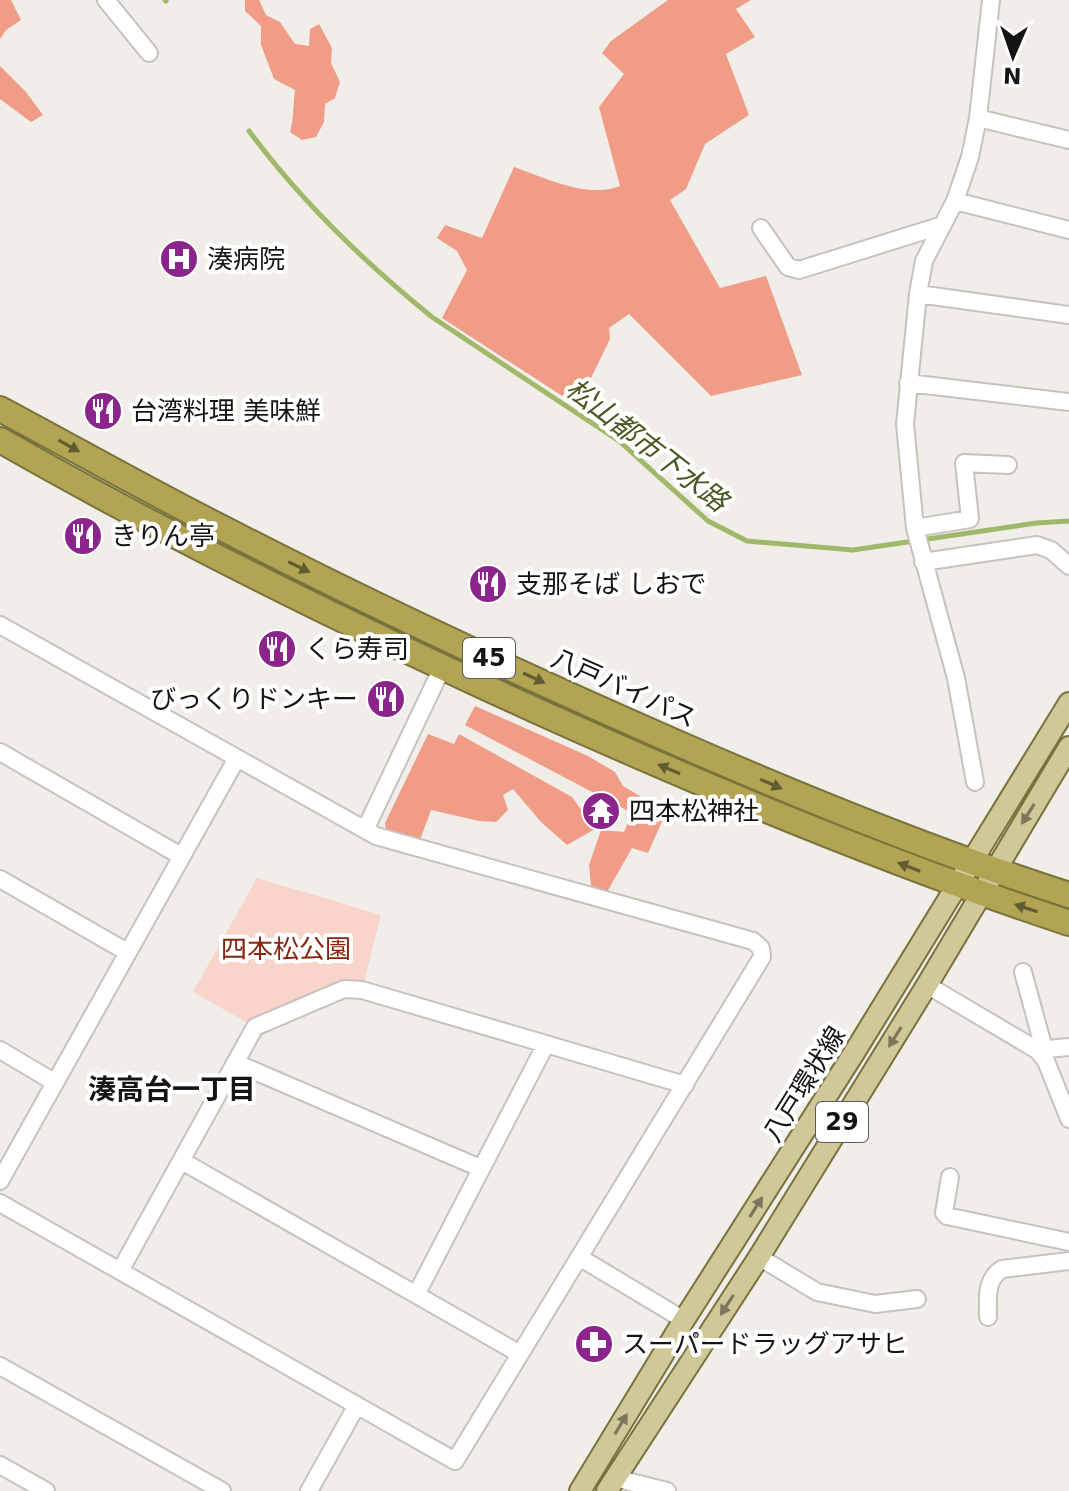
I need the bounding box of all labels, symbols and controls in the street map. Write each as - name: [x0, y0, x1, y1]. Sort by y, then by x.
- north arrow: [973, 16, 1053, 96]
- text: N: [1003, 63, 1022, 88]
- hospital icon: 湊病院: [158, 238, 200, 280]
- place label: 湊病院: [207, 244, 285, 274]
- water label: 松山都市下水路: [560, 372, 736, 520]
- restaurant icon: 台湾料理 美味鮮: [82, 390, 124, 432]
- place label: 台湾料理 美味鮮: [131, 396, 321, 426]
- one-way arrow: [57, 440, 80, 453]
- restaurant icon: きりん亭: [62, 515, 104, 557]
- place label: きりん亭: [111, 521, 215, 551]
- one-way arrow: [288, 560, 311, 573]
- restaurant icon: 支那そば しおで: [467, 563, 509, 605]
- place label: 支那そば しおで: [516, 569, 706, 599]
- restaurant icon: くら寿司: [256, 628, 298, 670]
- place label: くら寿司: [305, 634, 409, 664]
- road number: 45: [463, 638, 515, 678]
- street label: 八戸バイパス: [547, 643, 701, 733]
- one-way arrow: [522, 671, 546, 685]
- restaurant icon: びっくりドンキー: [365, 678, 407, 720]
- place label: びっくりドンキー: [150, 684, 358, 714]
- one-way arrow: [657, 762, 681, 775]
- one-way arrow: [759, 777, 783, 791]
- temple icon: 四本松神社: [580, 790, 622, 832]
- place label: 四本松神社: [629, 796, 759, 826]
- one-way arrow: [1021, 803, 1035, 825]
- one-way arrow: [897, 860, 921, 873]
- one-way arrow: [1013, 902, 1037, 914]
- park label: 四本松公園: [221, 934, 351, 964]
- street label: 八戸環状線: [757, 1021, 851, 1147]
- one-way arrow: [889, 1026, 903, 1048]
- district label: 湊高台一丁目: [88, 1073, 256, 1106]
- road number: 29: [816, 1102, 868, 1142]
- one-way arrow: [748, 1197, 763, 1218]
- one-way arrow: [720, 1294, 735, 1315]
- pharmacy icon: スーパードラッグアサヒ: [573, 1323, 615, 1365]
- place label: スーパードラッグアサヒ: [622, 1329, 908, 1359]
- one-way arrow: [613, 1413, 627, 1435]

